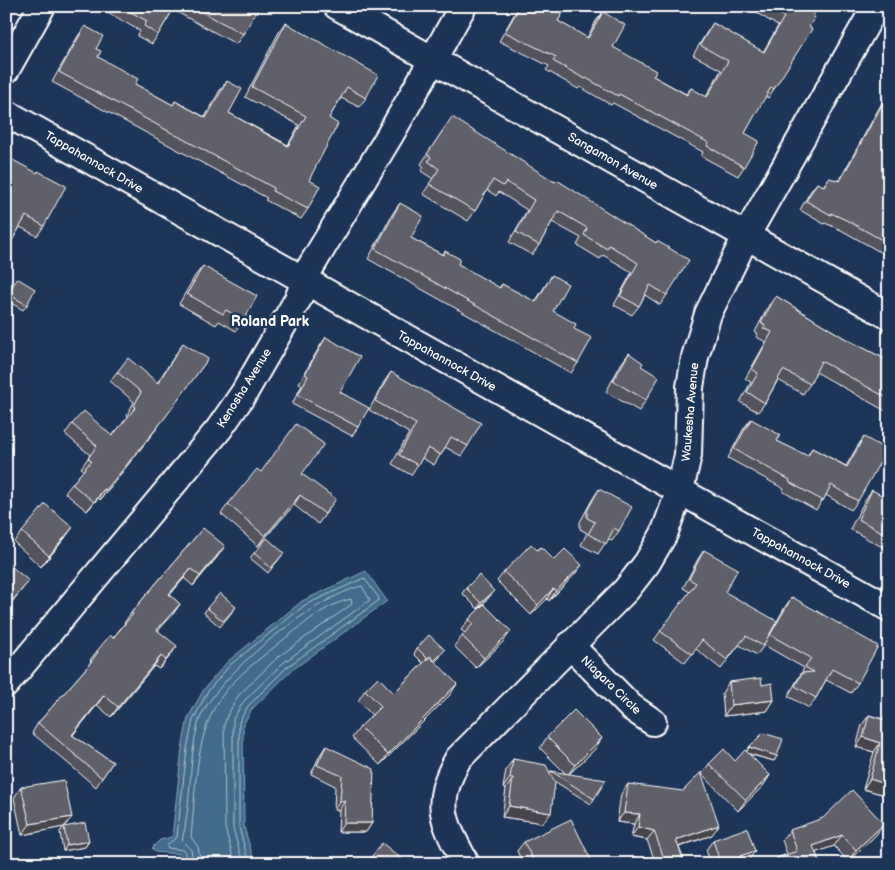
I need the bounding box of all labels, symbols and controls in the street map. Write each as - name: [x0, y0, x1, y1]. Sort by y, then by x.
- street label: Tappahannock Drive: [42, 128, 146, 197]
- street label: Sangamon Avenue: [565, 130, 660, 193]
- district label: Roland Park: [231, 313, 310, 330]
- street label: Tappahannock Drive: [395, 328, 499, 395]
- street label: Kenosha Avenue: [214, 346, 275, 431]
- street label: Waukesha Avenue: [679, 362, 702, 462]
- street label: Tappahannock Drive: [749, 525, 853, 592]
- street label: Niagara Circle: [577, 653, 644, 718]

